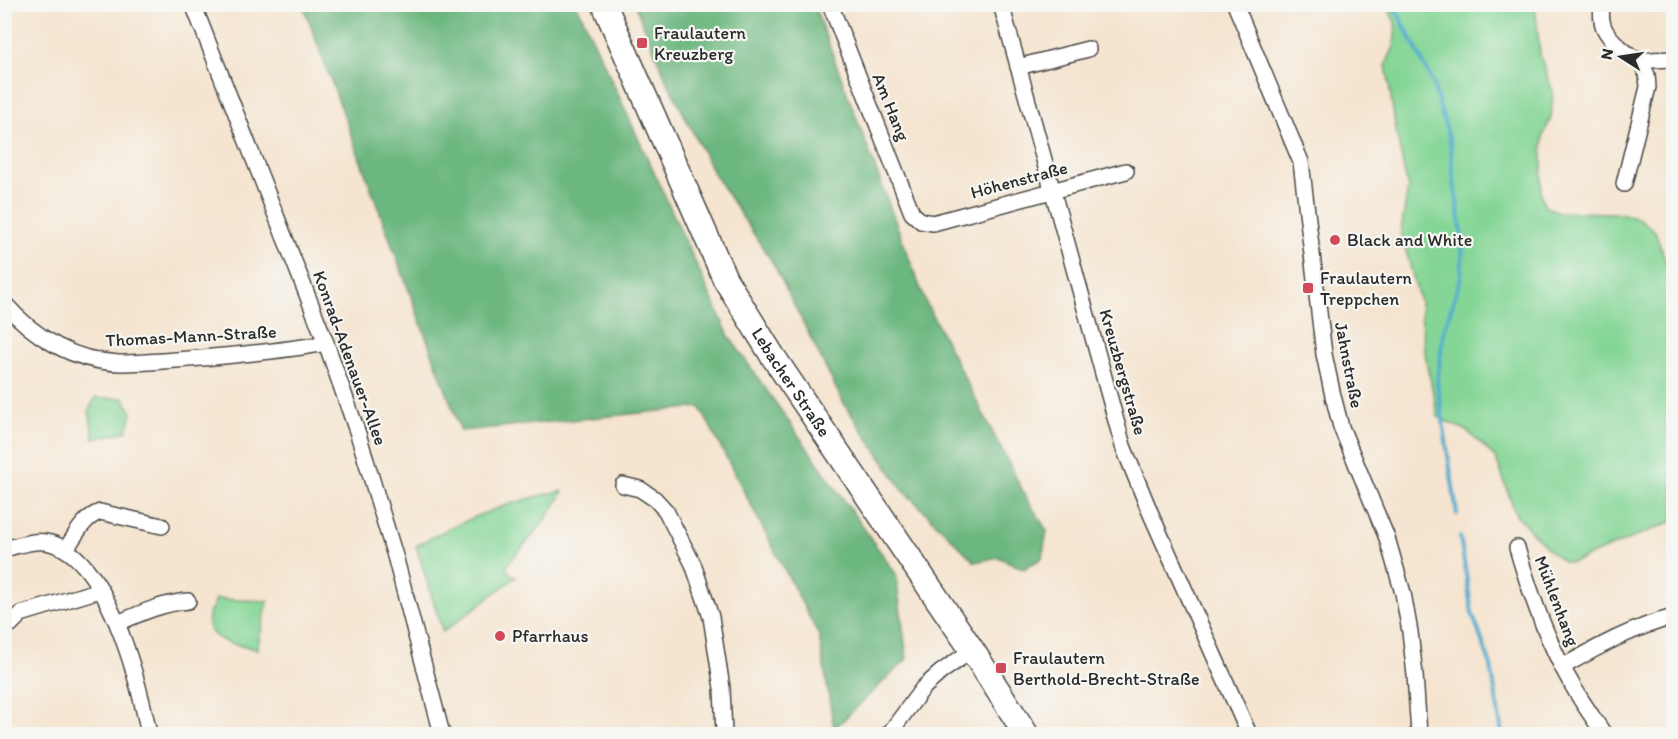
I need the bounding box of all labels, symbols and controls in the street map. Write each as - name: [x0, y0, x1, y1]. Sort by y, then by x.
- place label: Fraulautern Kreuzberg: [654, 22, 746, 65]
- north arrow: [1591, 27, 1651, 87]
- marker: Fraulautern Kreuzberg: [635, 36, 649, 50]
- text: N: [1596, 47, 1617, 61]
- street label: Am Hang: [867, 70, 915, 145]
- street label: Höhenstraße: [968, 156, 1070, 204]
- place label: Black and White: [1347, 229, 1472, 251]
- marker: Black and White: [1328, 233, 1342, 247]
- place label: Fraulautern Treppchen: [1320, 267, 1412, 310]
- street label: Konrad-Adenauer-Allee: [308, 268, 392, 448]
- marker: Fraulautern Treppchen: [1301, 281, 1315, 295]
- street label: Kreuzbergstraße: [1095, 306, 1151, 438]
- street label: Jahnstraße: [1330, 320, 1368, 410]
- street label: Thomas-Mann-Straße: [105, 321, 277, 351]
- street label: Lebacher Straße: [747, 324, 835, 441]
- street label: Mühlenhang: [1530, 553, 1585, 650]
- place label: Pfarrhaus: [512, 625, 589, 647]
- marker: Pfarrhaus: [493, 629, 507, 643]
- place label: Fraulautern Berthold-Brecht-Straße: [1013, 647, 1199, 690]
- marker: Fraulautern Berthold-Brecht-Straße: [994, 661, 1008, 675]

